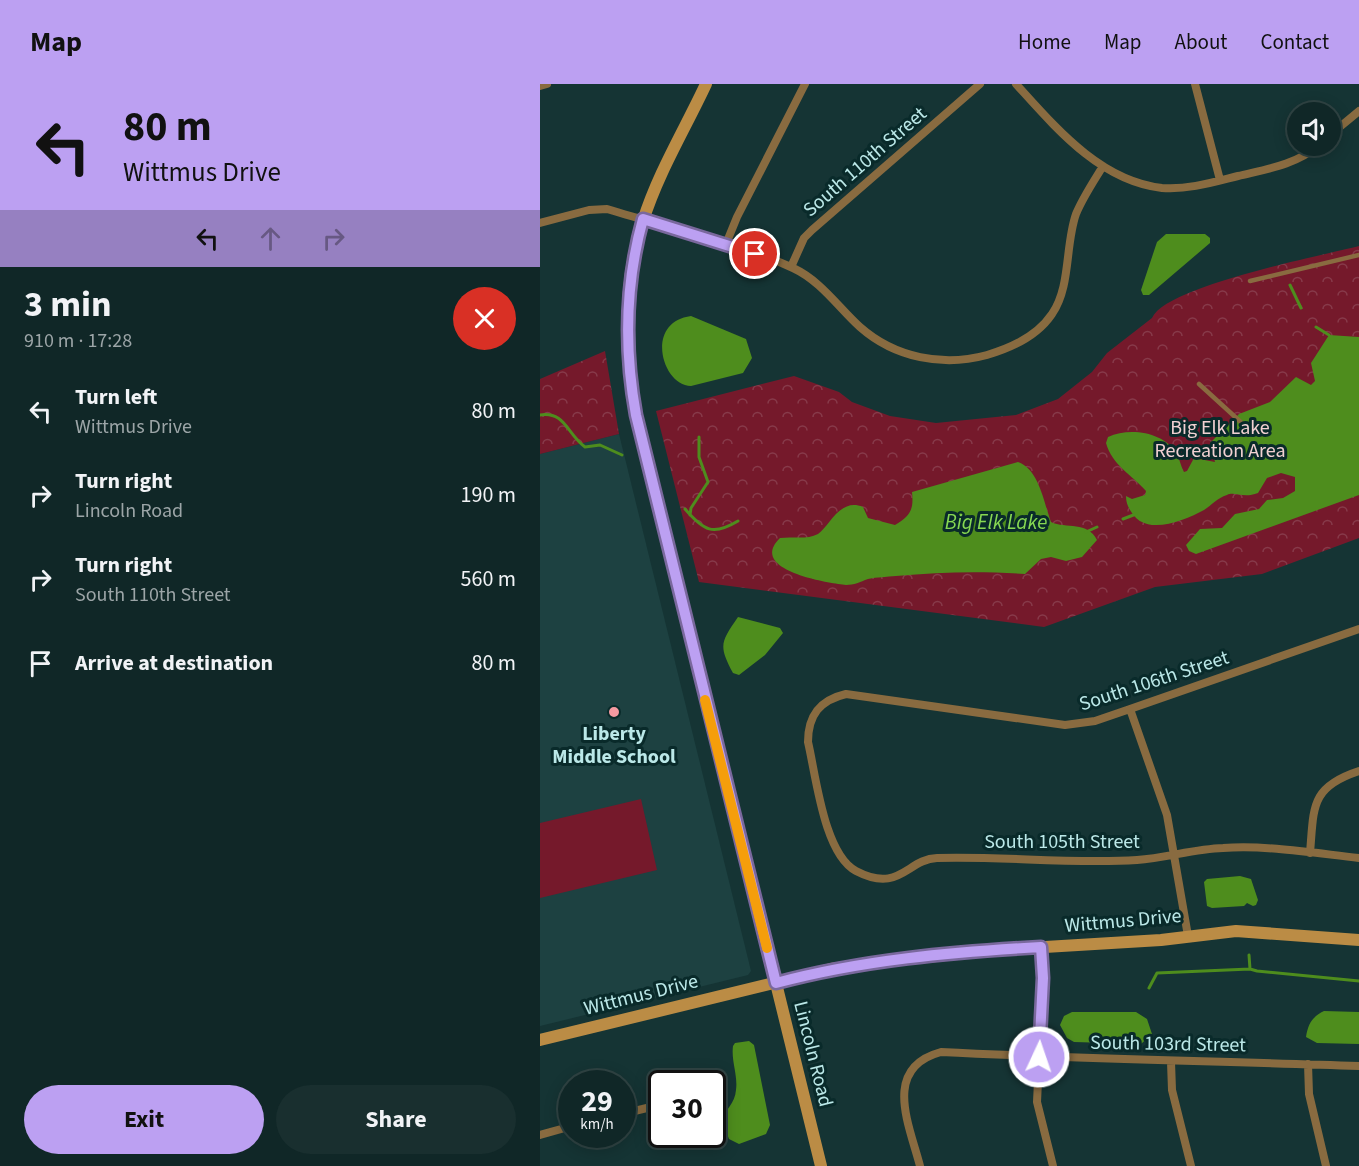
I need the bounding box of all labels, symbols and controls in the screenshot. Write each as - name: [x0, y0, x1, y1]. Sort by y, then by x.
- text: Map: [30, 22, 82, 62]
- text: Home: [1018, 27, 1071, 57]
- text: Map: [1104, 27, 1142, 57]
- text: About: [1175, 27, 1227, 57]
- text: Contact: [1260, 27, 1329, 57]
- text: 80 m: [123, 97, 212, 157]
- street label: South 110th Street: [797, 100, 933, 224]
- map controls: [1287, 102, 1341, 156]
- button: sound: [1287, 102, 1341, 156]
- icon: left: [24, 108, 102, 186]
- text: Wittmus Drive: [123, 153, 281, 192]
- icon: left: [191, 222, 224, 255]
- icon: ahead: [254, 222, 287, 255]
- icon: right: [317, 222, 350, 255]
- pin: [729, 228, 780, 279]
- icon: arrive: [738, 237, 771, 270]
- text: 3 min: [24, 279, 112, 330]
- button: close: [453, 287, 516, 350]
- text: 910 m · 17:28: [24, 327, 132, 355]
- text: Turn left: [75, 381, 157, 413]
- icon: left: [24, 395, 57, 428]
- text: 80 m: [471, 395, 516, 427]
- text: Wittmus Drive: [75, 413, 192, 441]
- park label: Big Elk Lake Recreation Area: [1154, 414, 1286, 465]
- text: Turn right: [75, 465, 172, 497]
- icon: right: [24, 479, 57, 512]
- text: 190 m: [461, 479, 516, 511]
- text: Lincoln Road: [75, 497, 183, 525]
- water label: Big Elk Lake: [945, 507, 1047, 537]
- text: Turn right: [75, 549, 172, 581]
- icon: right: [24, 563, 57, 596]
- text: 560 m: [461, 563, 516, 595]
- text: South 110th Street: [75, 581, 231, 609]
- street label: South 106th Street: [1076, 644, 1233, 718]
- icon: arrive: [24, 647, 57, 680]
- text: Arrive at destination: [75, 647, 273, 679]
- text: 80 m: [471, 647, 516, 679]
- marker: Liberty Middle School: [607, 705, 621, 719]
- place label: Liberty Middle School: [552, 720, 676, 771]
- street label: South 105th Street: [984, 828, 1140, 856]
- street label: Wittmus Drive: [1064, 902, 1183, 940]
- street label: Wittmus Drive: [581, 967, 701, 1023]
- street label: Lincoln Road: [786, 998, 840, 1110]
- position arrow: [1007, 1025, 1071, 1089]
- street label: South 103rd Street: [1090, 1029, 1246, 1059]
- speed limit sign: 30: [648, 1070, 726, 1148]
- text: 29: [581, 1080, 613, 1123]
- button: Exit: [24, 1085, 264, 1154]
- button: Share: [276, 1085, 516, 1154]
- text: km/h: [580, 1114, 614, 1135]

